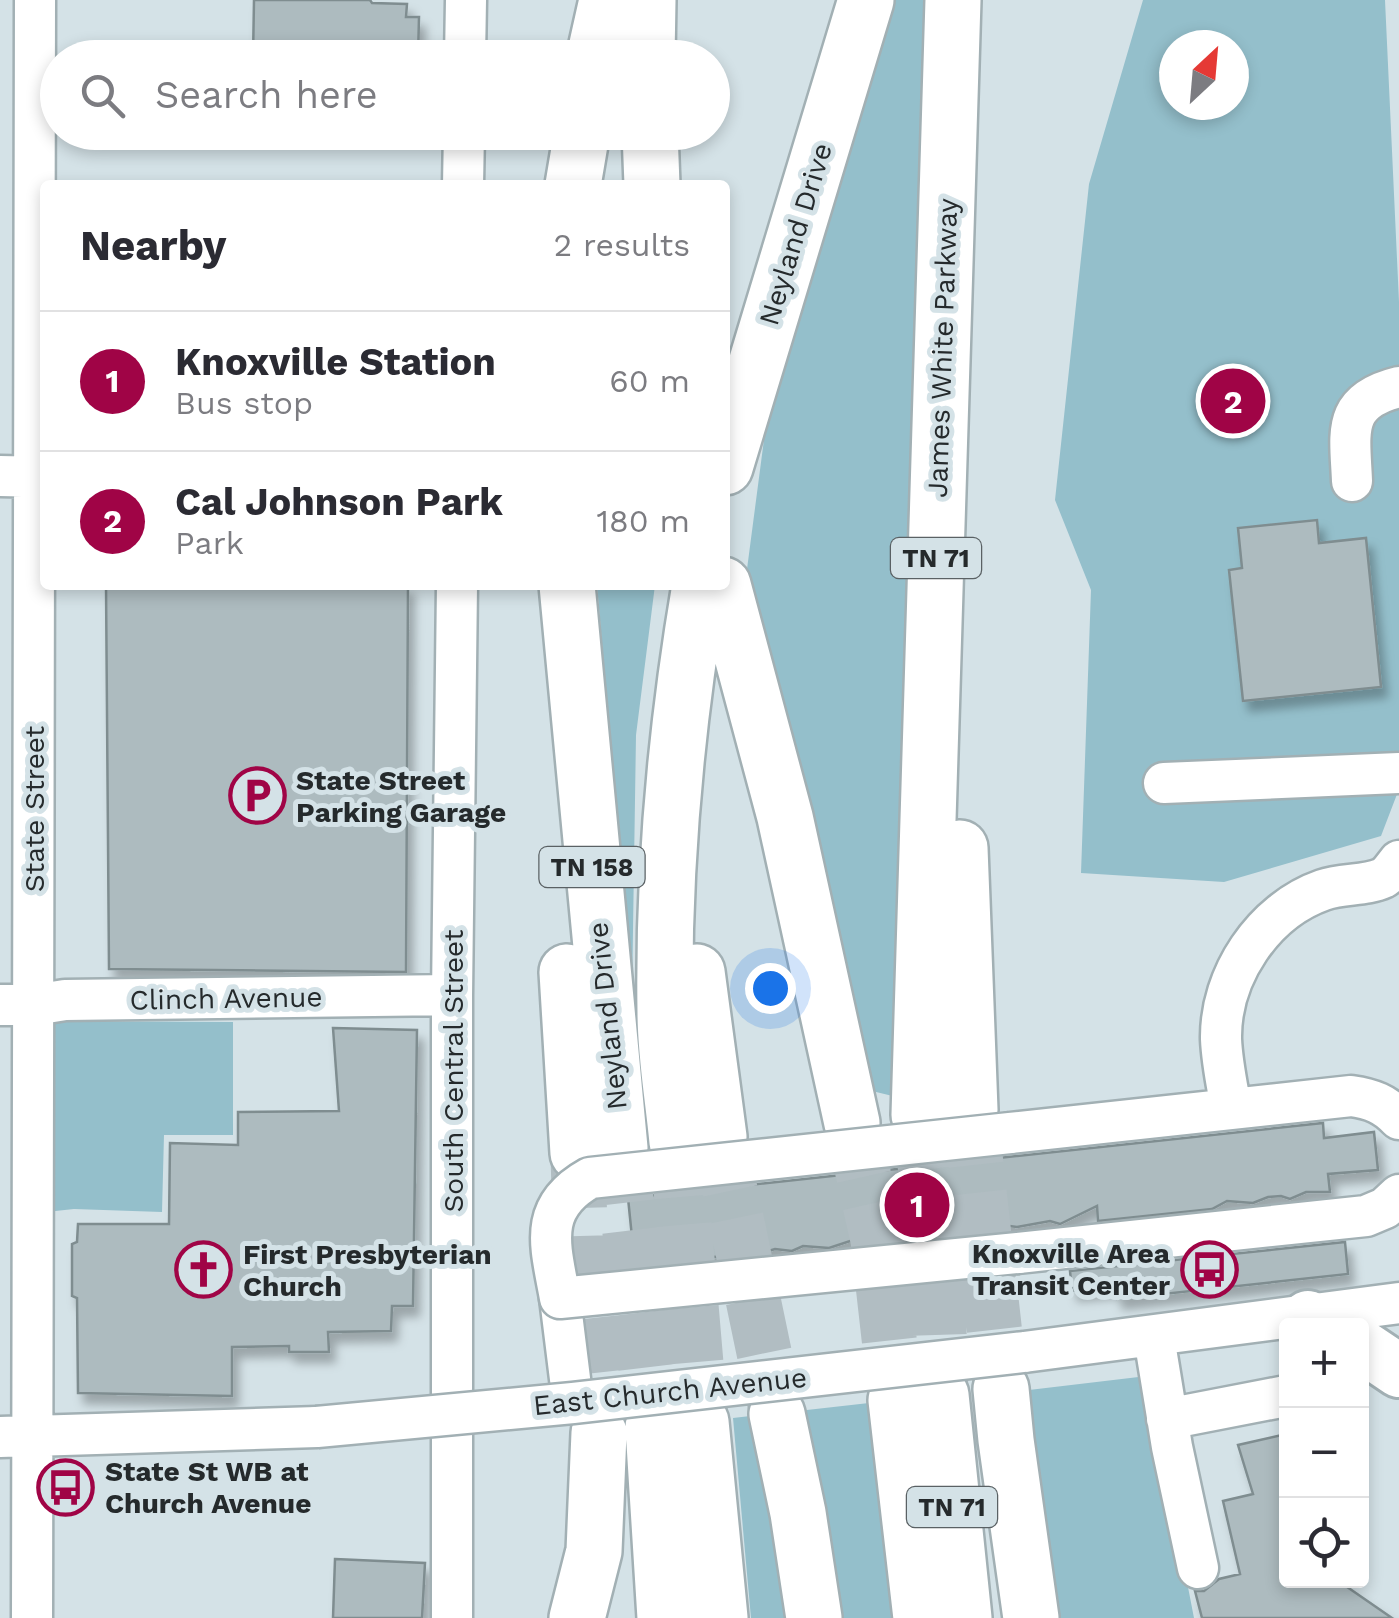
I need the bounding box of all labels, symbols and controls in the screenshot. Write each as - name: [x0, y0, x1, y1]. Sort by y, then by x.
- north arrow: [1159, 30, 1249, 120]
- search box: [40, 40, 730, 150]
- icon: search: [75, 68, 130, 123]
- text: Search here: [155, 73, 378, 117]
- street label: Neyland Drive: [752, 139, 839, 329]
- street label: James White Parkway: [921, 197, 964, 498]
- text: Nearby: [80, 221, 227, 270]
- text: 2 results: [553, 226, 690, 264]
- text: Knoxville Station: [175, 340, 496, 384]
- text: 1: [106, 362, 119, 400]
- text: 60 m: [609, 362, 690, 400]
- pin: 2: [1200, 364, 1266, 438]
- text: Bus stop: [175, 384, 313, 422]
- text: Cal Johnson Park: [175, 480, 503, 524]
- text: 2: [103, 502, 122, 540]
- text: 180 m: [596, 502, 690, 540]
- text: Park: [175, 524, 244, 562]
- road number: TN 71: [891, 538, 981, 578]
- street label: State Street: [18, 725, 51, 892]
- place label: State Street Parking Garage: [296, 764, 506, 829]
- parking icon: State Street Parking Garage: [227, 766, 287, 826]
- road number: TN 158: [540, 847, 644, 887]
- street label: Neyland Drive: [581, 920, 634, 1112]
- street label: South Central Street: [437, 929, 470, 1213]
- your location: [745, 963, 796, 1014]
- street label: Clinch Avenue: [129, 980, 323, 1017]
- pin: 1: [884, 1168, 950, 1242]
- place label: Knoxville Area Transit Center: [972, 1237, 1171, 1302]
- place label: First Presbyterian Church: [243, 1238, 492, 1303]
- bus stop icon: Knoxville Area Transit Center: [1179, 1239, 1239, 1299]
- church icon: First Presbyterian Church: [174, 1240, 234, 1300]
- map controls: [1279, 1318, 1369, 1588]
- button: +: [1279, 1318, 1369, 1408]
- street label: East Church Avenue: [532, 1361, 809, 1422]
- button: −: [1279, 1408, 1369, 1498]
- place label: State St WB at Church Avenue: [105, 1455, 311, 1520]
- bus stop icon: State St WB at Church Avenue: [36, 1457, 96, 1517]
- road number: TN 71: [907, 1487, 997, 1527]
- button: locate: [1279, 1498, 1369, 1588]

